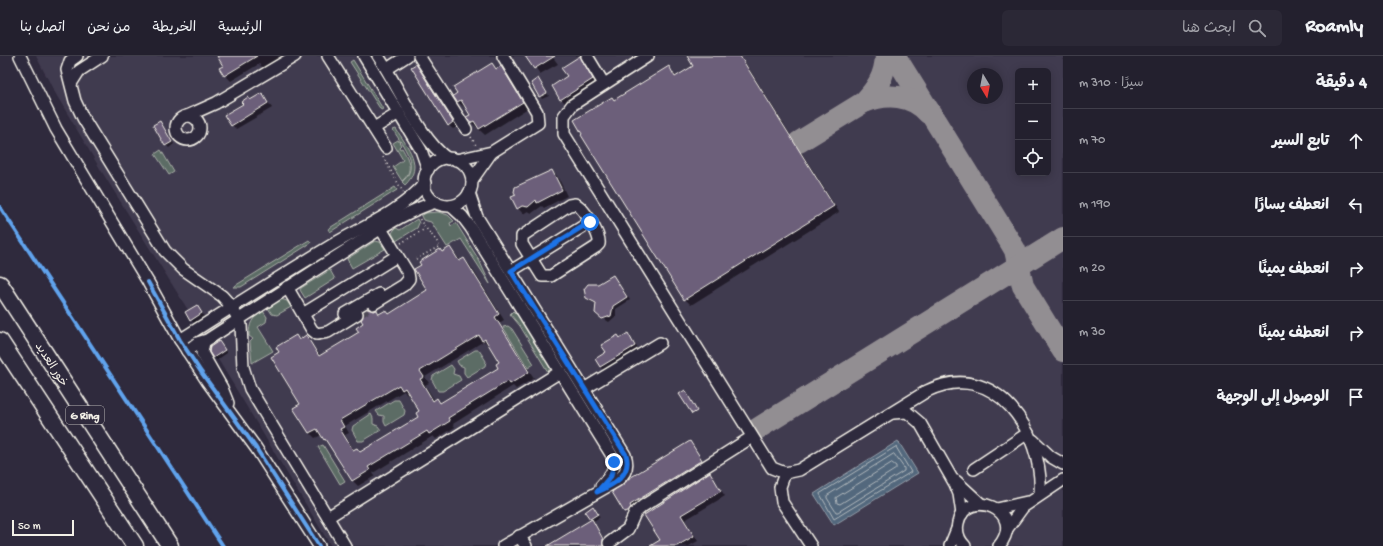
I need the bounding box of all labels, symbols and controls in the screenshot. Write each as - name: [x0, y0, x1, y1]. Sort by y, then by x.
- search box: [1002, 10, 1282, 46]
- text: Roamly: [1306, 16, 1363, 39]
- icon: search: [1246, 17, 1268, 39]
- text: اتصل بنا: [20, 20, 65, 37]
- text: من نحن: [87, 20, 131, 37]
- text: الخريطة: [153, 20, 196, 37]
- text: الرئيسية: [218, 20, 262, 37]
- text: ابحث هنا: [1182, 20, 1236, 38]
- north arrow: [967, 68, 1003, 104]
- map controls: [1015, 68, 1051, 176]
- button: +: [1015, 68, 1051, 104]
- text: 4 دقيقة: [1316, 74, 1367, 94]
- text: سيرًا · 310 m: [1079, 76, 1144, 91]
- button: −: [1015, 104, 1051, 140]
- icon: ahead: [1345, 130, 1367, 152]
- text: 70 m: [1079, 133, 1105, 148]
- text: تابع السير: [1272, 133, 1329, 151]
- button: locate: [1015, 140, 1051, 176]
- icon: left: [1345, 194, 1367, 216]
- text: 190 m: [1079, 197, 1110, 212]
- text: انعطف يسارًا: [1255, 197, 1329, 215]
- route start: [581, 213, 599, 231]
- icon: right: [1345, 258, 1367, 280]
- text: 20 m: [1079, 261, 1105, 276]
- text: انعطف يمينًا: [1258, 261, 1329, 279]
- icon: right: [1345, 322, 1367, 344]
- text: 30 m: [1079, 325, 1105, 340]
- text: انعطف يمينًا: [1258, 325, 1329, 343]
- street label: خور العديد: [31, 340, 71, 390]
- icon: arrive: [1345, 386, 1367, 408]
- text: الوصول إلى الوجهة: [1216, 389, 1329, 407]
- road number: G Ring: [66, 406, 104, 424]
- route end: [605, 453, 623, 471]
- scale bar: [12, 518, 74, 537]
- text: 50 m: [18, 521, 40, 533]

